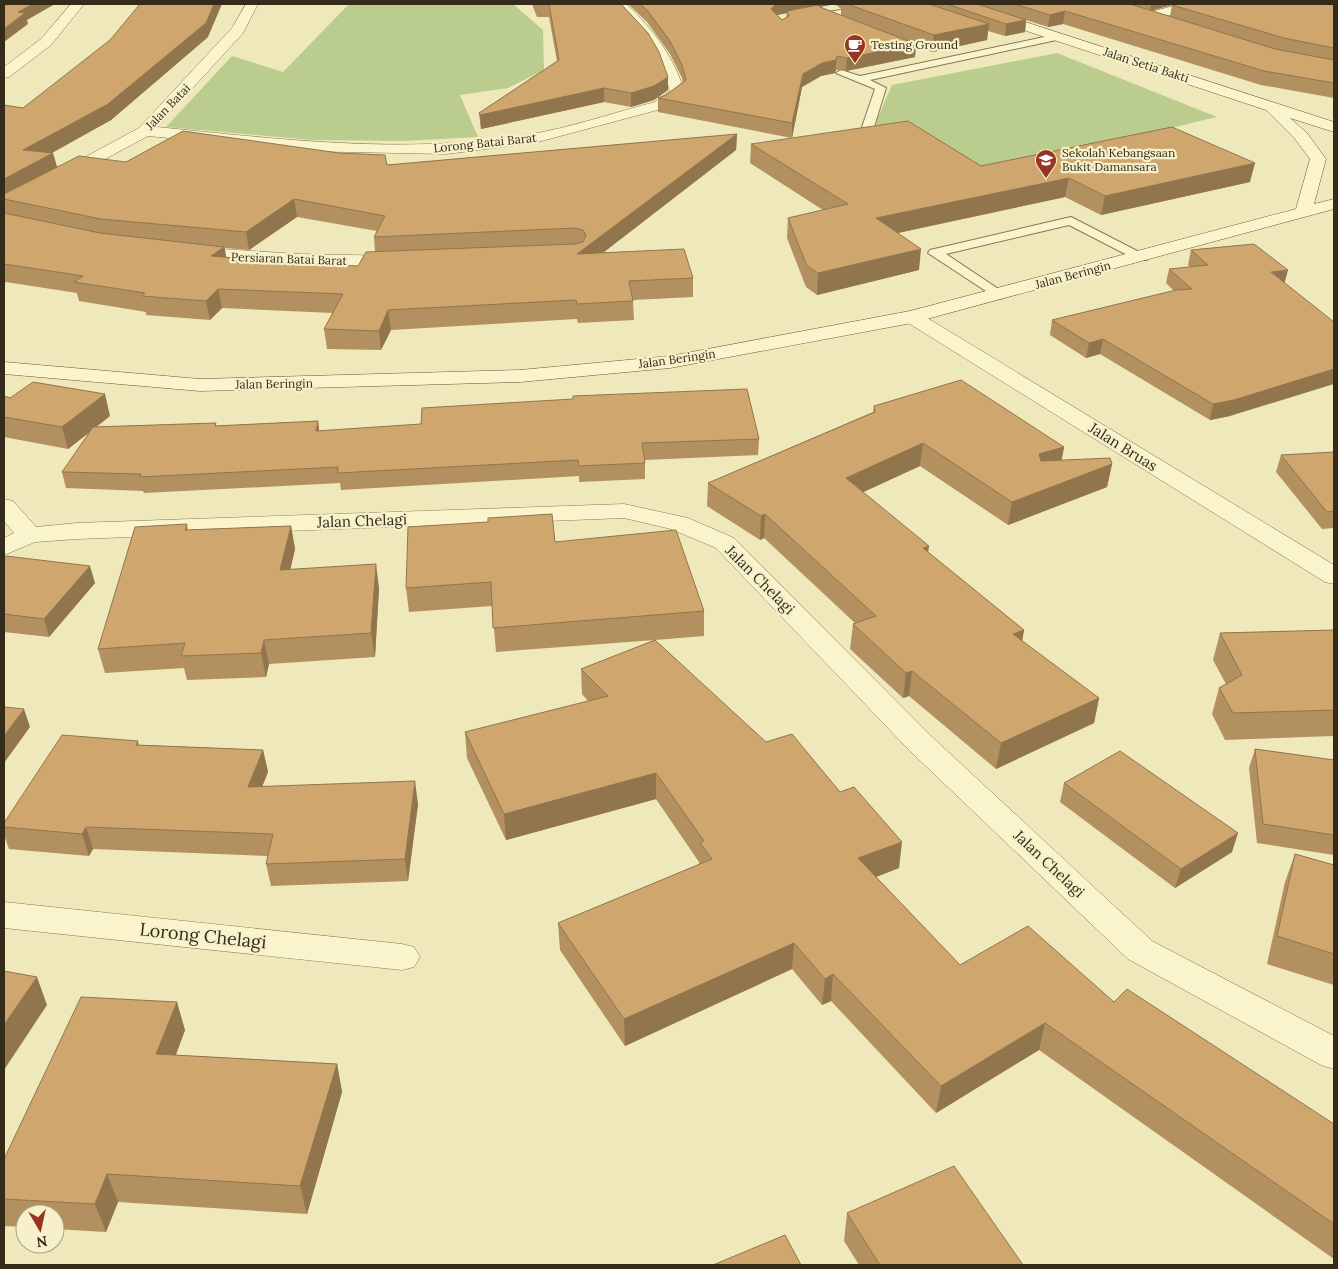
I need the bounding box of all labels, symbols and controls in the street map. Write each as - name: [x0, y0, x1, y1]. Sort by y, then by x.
- cafe icon: Testing Ground: [843, 33, 867, 64]
- place label: Testing Ground: [871, 37, 958, 52]
- street label: Jalan Setia Bakti: [1101, 43, 1191, 85]
- street label: Jalan Batai: [141, 81, 193, 134]
- street label: Lorong Batai Barat: [433, 130, 538, 155]
- place label: Sekolah Kebangsaan Bukit Damansara: [1062, 145, 1175, 174]
- school or university icon: Sekolah Kebangsaan Bukit Damansara: [1034, 148, 1058, 179]
- street label: Persiaran Batai Barat: [231, 249, 348, 268]
- street label: Jalan Beringin: [1032, 257, 1112, 292]
- street label: Jalan Beringin: [636, 346, 716, 371]
- street label: Jalan Beringin: [234, 375, 313, 392]
- street label: Jalan Bruas: [1085, 418, 1161, 475]
- street label: Jalan Chelagi: [316, 509, 407, 532]
- street label: Jalan Chelagi: [721, 540, 799, 618]
- street label: Jalan Chelagi: [1009, 825, 1089, 901]
- street label: Lorong Chelagi: [138, 917, 268, 954]
- north arrow: [15, 1204, 65, 1254]
- text: N: [35, 1232, 49, 1252]

